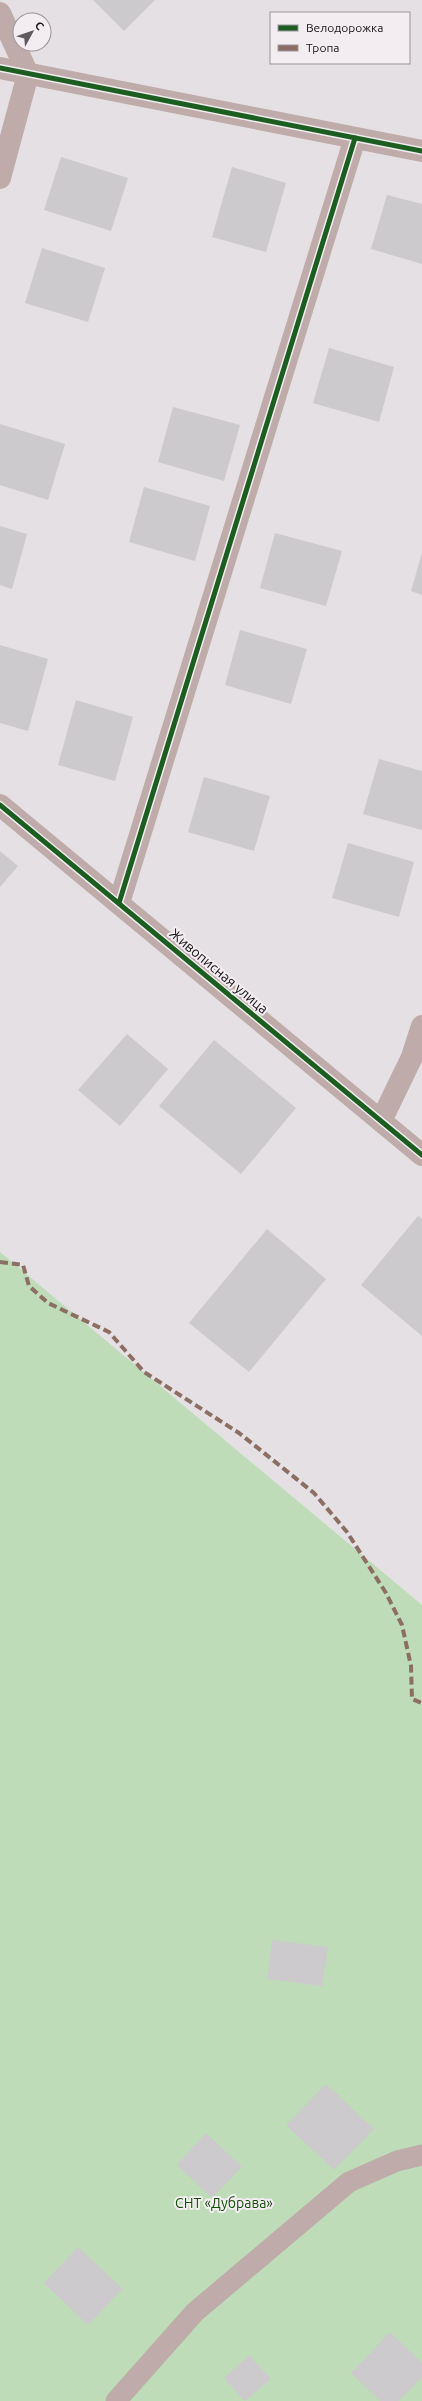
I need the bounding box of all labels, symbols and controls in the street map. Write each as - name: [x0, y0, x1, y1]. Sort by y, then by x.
- north arrow: [12, 12, 52, 52]
- legend: [270, 12, 410, 64]
- text: С: [33, 19, 47, 32]
- text: Велодорожка: [306, 21, 383, 34]
- text: Тропа: [306, 41, 339, 54]
- street label: Живописная улица: [167, 925, 271, 1017]
- park label: СНТ «Дубрава»: [175, 2195, 273, 2211]

